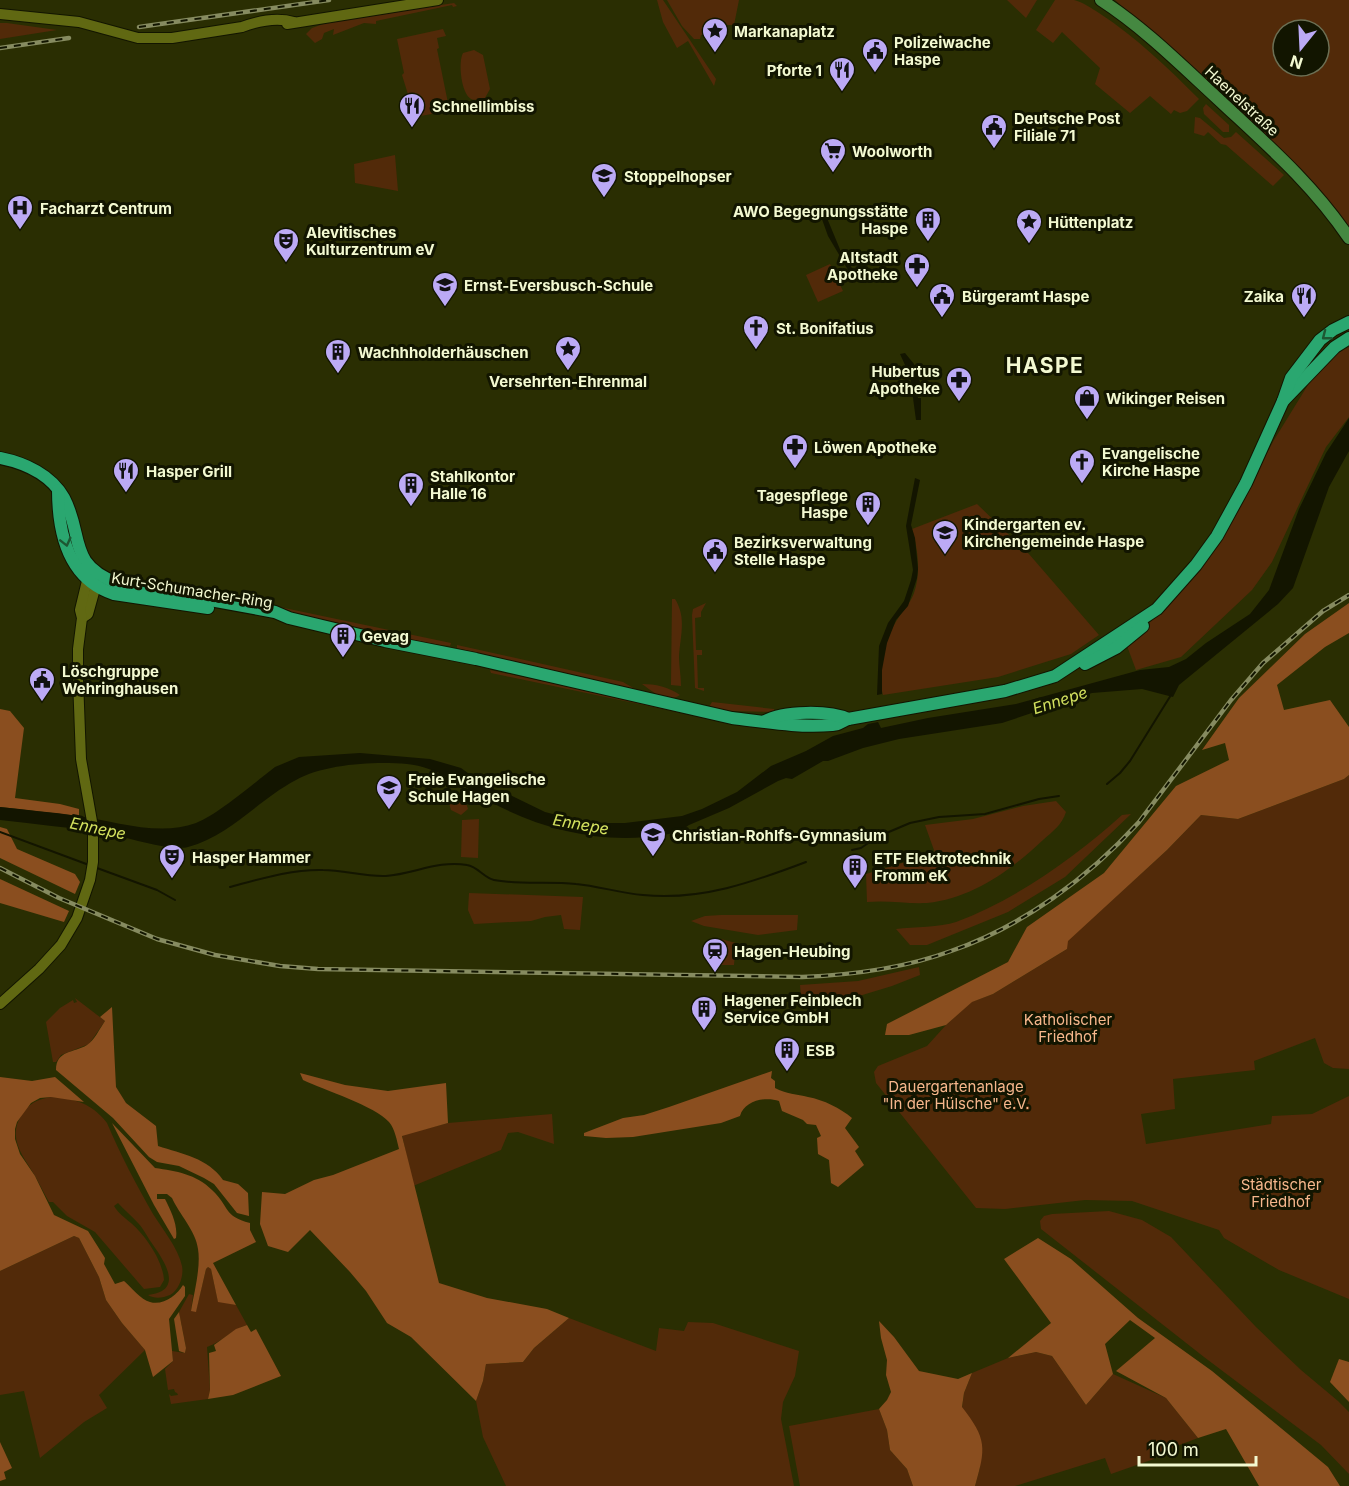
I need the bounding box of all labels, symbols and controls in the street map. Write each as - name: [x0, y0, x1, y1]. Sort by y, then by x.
- place icon: Markanaplatz: [700, 16, 730, 54]
- north arrow: [1271, 18, 1331, 78]
- place label: Markanaplatz: [734, 22, 835, 41]
- place label: Polizeiwache Haspe: [894, 33, 991, 69]
- public building icon: Polizeiwache Haspe: [860, 36, 890, 74]
- text: N: [1287, 51, 1305, 74]
- restaurant icon: Pforte 1: [827, 55, 857, 93]
- place label: Pforte 1: [767, 61, 822, 80]
- street label: Haenelstraße: [1201, 62, 1283, 140]
- restaurant icon: Schnellimbiss: [397, 91, 427, 129]
- place label: Schnellimbiss: [432, 97, 534, 116]
- place label: Deutsche Post Filiale 71: [1014, 109, 1121, 145]
- public building icon: Deutsche Post Filiale 71: [979, 112, 1009, 150]
- supermarket icon: Woolworth: [818, 136, 848, 174]
- place label: Woolworth: [852, 142, 932, 161]
- school or university icon: Stoppelhopser: [589, 161, 619, 199]
- place label: Stoppelhopser: [624, 167, 732, 186]
- hospital icon: Facharzt Centrum: [5, 193, 35, 231]
- place label: Facharzt Centrum: [40, 199, 172, 218]
- place label: AWO Begegnungsstätte Haspe: [733, 202, 908, 238]
- building icon: AWO Begegnungsstätte Haspe: [913, 205, 943, 243]
- place icon: Hüttenplatz: [1014, 207, 1044, 245]
- place label: Hüttenplatz: [1048, 213, 1133, 232]
- place label: Alevitisches Kulturzentrum eV: [306, 223, 435, 259]
- theatre icon: Alevitisches Kulturzentrum eV: [271, 226, 301, 264]
- place label: Altstadt Apotheke: [827, 248, 898, 284]
- pharmacy icon: Altstadt Apotheke: [902, 251, 932, 289]
- school or university icon: Ernst-Eversbusch-Schule: [430, 270, 460, 308]
- place label: Ernst-Eversbusch-Schule: [464, 276, 653, 295]
- public building icon: Bürgeramt Haspe: [927, 281, 957, 319]
- restaurant icon: Zaika: [1289, 281, 1319, 319]
- place label: Bürgeramt Haspe: [962, 287, 1090, 306]
- place label: Zaika: [1244, 287, 1284, 306]
- church icon: St. Bonifatius: [741, 313, 771, 351]
- place label: St. Bonifatius: [776, 319, 874, 338]
- one-way arrow: [1322, 328, 1333, 339]
- place icon: Versehrten-Ehrenmal: [553, 334, 583, 372]
- building icon: Wachhholderhäuschen: [323, 337, 353, 375]
- place label: Wachhholderhäuschen: [358, 343, 528, 362]
- district label: HASPE: [1006, 353, 1084, 378]
- place label: Hubertus Apotheke: [869, 362, 940, 398]
- pharmacy icon: Hubertus Apotheke: [944, 365, 974, 403]
- place label: Versehrten-Ehrenmal: [489, 372, 647, 391]
- shop icon: Wikinger Reisen: [1072, 383, 1102, 421]
- place label: Wikinger Reisen: [1106, 389, 1225, 408]
- pharmacy icon: Löwen Apotheke: [780, 432, 810, 470]
- place label: Löwen Apotheke: [814, 438, 937, 457]
- place label: Evangelische Kirche Haspe: [1102, 444, 1200, 480]
- church icon: Evangelische Kirche Haspe: [1067, 447, 1097, 485]
- restaurant icon: Hasper Grill: [111, 456, 141, 494]
- place label: Hasper Grill: [146, 462, 232, 481]
- place label: Stahlkontor Halle 16: [430, 467, 515, 503]
- building icon: Stahlkontor Halle 16: [396, 470, 426, 508]
- place label: Tagespflege Haspe: [757, 486, 848, 522]
- building icon: Tagespflege Haspe: [853, 489, 883, 527]
- place label: Kindergarten ev. Kirchengemeinde Haspe: [964, 515, 1144, 551]
- school or university icon: Kindergarten ev. Kirchengemeinde Haspe: [930, 518, 960, 556]
- place label: Bezirksverwaltung Stelle Haspe: [734, 533, 872, 569]
- public building icon: Bezirksverwaltung Stelle Haspe: [700, 536, 730, 574]
- one-way arrow: [58, 537, 71, 547]
- street label: Kurt-Schumacher-Ring: [110, 568, 274, 612]
- building icon: Gevag: [328, 621, 358, 659]
- place label: Gevag: [362, 627, 409, 646]
- place label: Löschgruppe Wehringhausen: [62, 662, 178, 698]
- public building icon: Löschgruppe Wehringhausen: [27, 665, 57, 703]
- water label: Ennepe: [1030, 682, 1090, 718]
- place label: Freie Evangelische Schule Hagen: [408, 770, 546, 806]
- school or university icon: Freie Evangelische Schule Hagen: [374, 773, 404, 811]
- water label: Ennepe: [551, 809, 611, 839]
- water label: Ennepe: [68, 812, 128, 844]
- school or university icon: Christian-Rohlfs-Gymnasium: [638, 820, 668, 858]
- place label: Christian-Rohlfs-Gymnasium: [672, 826, 887, 845]
- theatre icon: Hasper Hammer: [157, 842, 187, 880]
- place label: Hasper Hammer: [192, 848, 311, 867]
- place label: ETF Elektrotechnik Fromm eK: [874, 849, 1012, 885]
- building icon: ETF Elektrotechnik Fromm eK: [840, 852, 870, 890]
- station icon: Hagen-Heubing: [700, 936, 730, 974]
- place label: Hagen-Heubing: [734, 942, 851, 961]
- place label: Hagener Feinblech Service GmbH: [724, 991, 862, 1027]
- building icon: Hagener Feinblech Service GmbH: [689, 994, 719, 1032]
- park label: Katholischer Friedhof: [1024, 1010, 1112, 1046]
- building icon: ESB: [772, 1035, 802, 1073]
- place label: ESB: [806, 1041, 835, 1060]
- park label: Dauergartenanlage "In der Hülsche" e.V.: [883, 1077, 1029, 1113]
- park label: Städtischer Friedhof: [1241, 1175, 1322, 1211]
- scale bar: [1139, 1429, 1256, 1467]
- text: 100 m: [1148, 1439, 1199, 1460]

